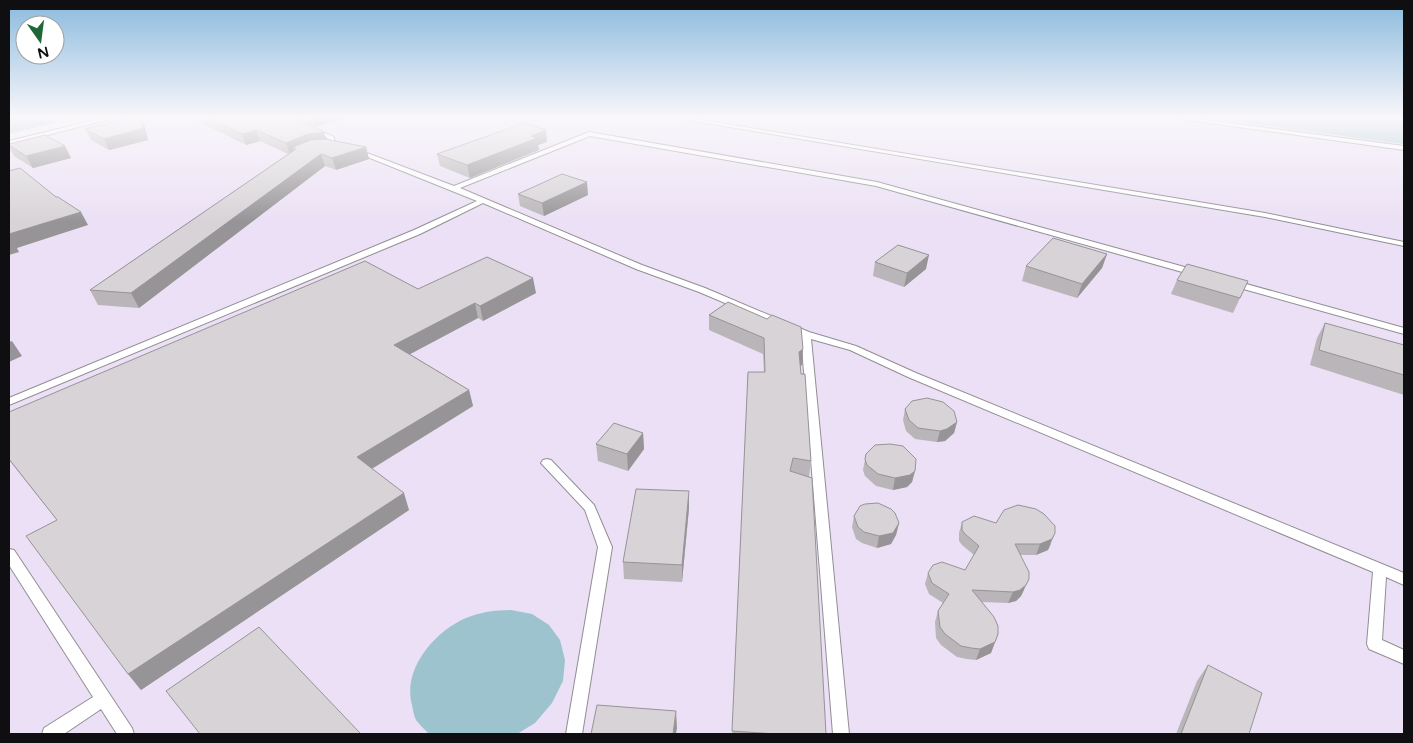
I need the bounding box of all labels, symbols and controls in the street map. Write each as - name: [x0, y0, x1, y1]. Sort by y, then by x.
- north arrow: [15, 15, 65, 65]
- text: N: [36, 43, 51, 62]

